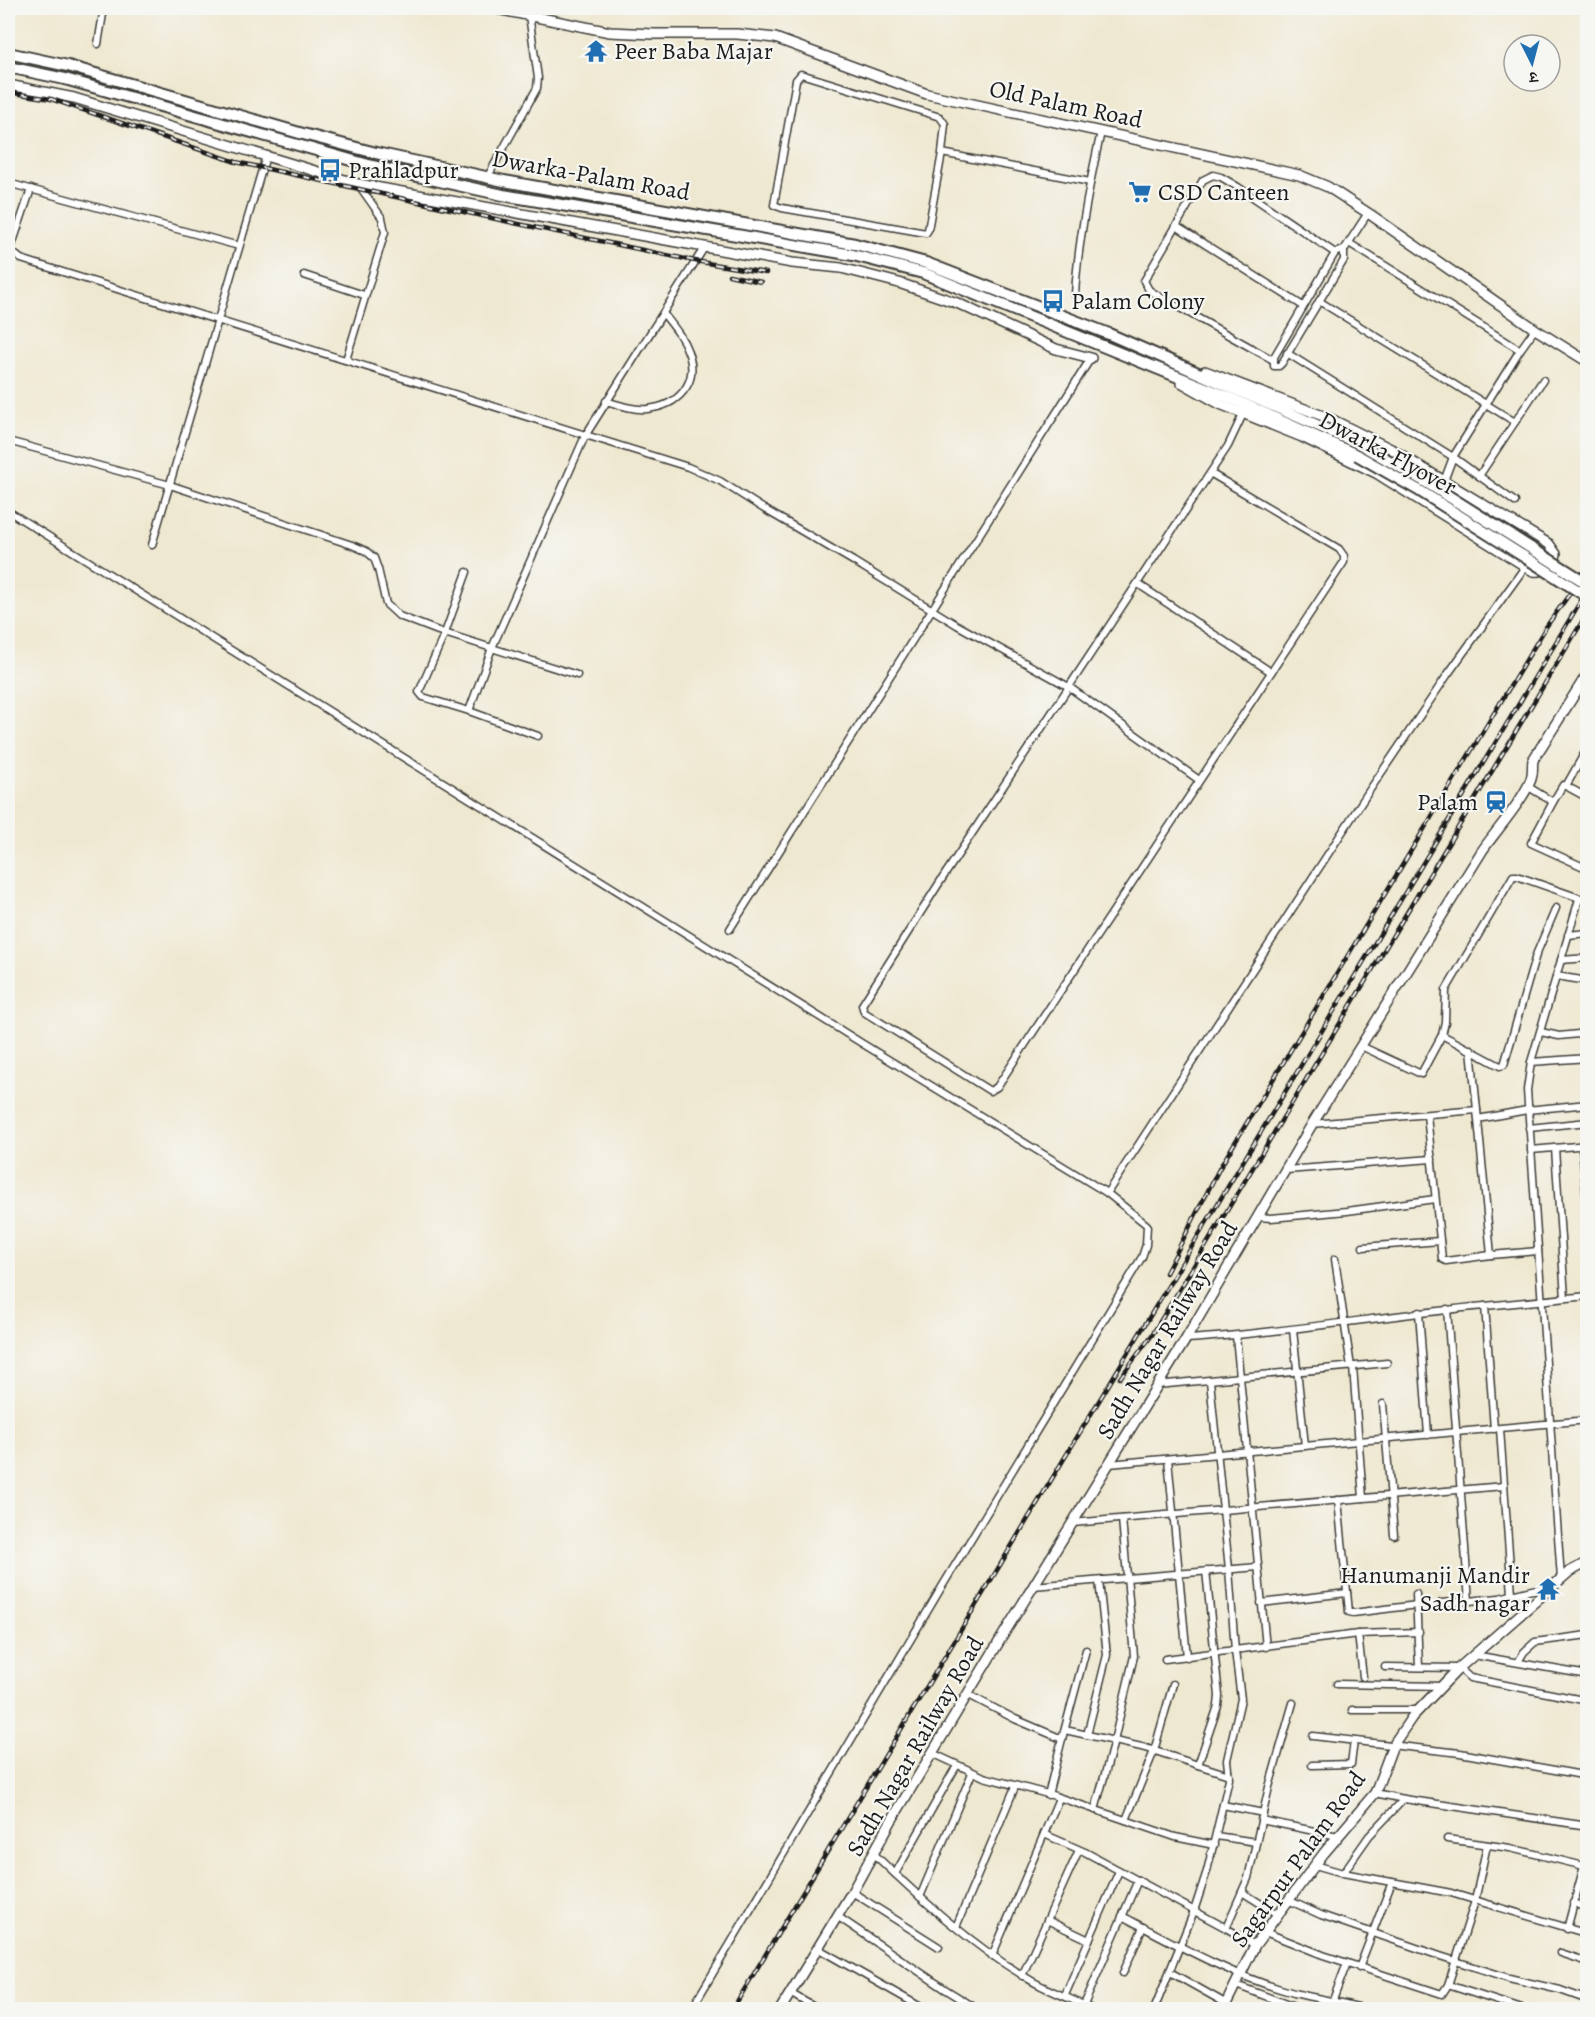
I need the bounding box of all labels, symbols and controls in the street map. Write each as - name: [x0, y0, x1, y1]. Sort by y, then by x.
- north arrow: [1502, 33, 1562, 93]
- place label: Peer Baba Majar: [614, 35, 773, 67]
- temple icon: Peer Baba Majar: [583, 38, 609, 64]
- text: उ: [1526, 65, 1540, 88]
- street label: Old Palam Road: [986, 72, 1146, 136]
- street label: Dwarka-Palam Road: [489, 142, 693, 208]
- place label: Prahladpur: [348, 154, 459, 186]
- bus stop icon: Prahladpur: [317, 157, 343, 183]
- place label: CSD Canteen: [1158, 176, 1289, 208]
- supermarket icon: CSD Canteen: [1127, 179, 1153, 205]
- place label: Palam Colony: [1071, 285, 1205, 317]
- bus stop icon: Palam Colony: [1040, 288, 1066, 314]
- street label: Dwarka Flyover: [1314, 403, 1462, 503]
- place label: Palam: [1417, 786, 1478, 818]
- station icon: Palam: [1483, 789, 1509, 815]
- street label: Sadh Nagar Railway Road: [1089, 1215, 1245, 1445]
- place label: Hanumanji Mandir Sadh nagar: [1340, 1559, 1530, 1619]
- temple icon: Hanumanji Mandir Sadh nagar: [1535, 1576, 1561, 1602]
- street label: Sadh Nagar Railway Road: [839, 1630, 991, 1862]
- street label: Sagarpur Palam Road: [1223, 1764, 1373, 1954]

